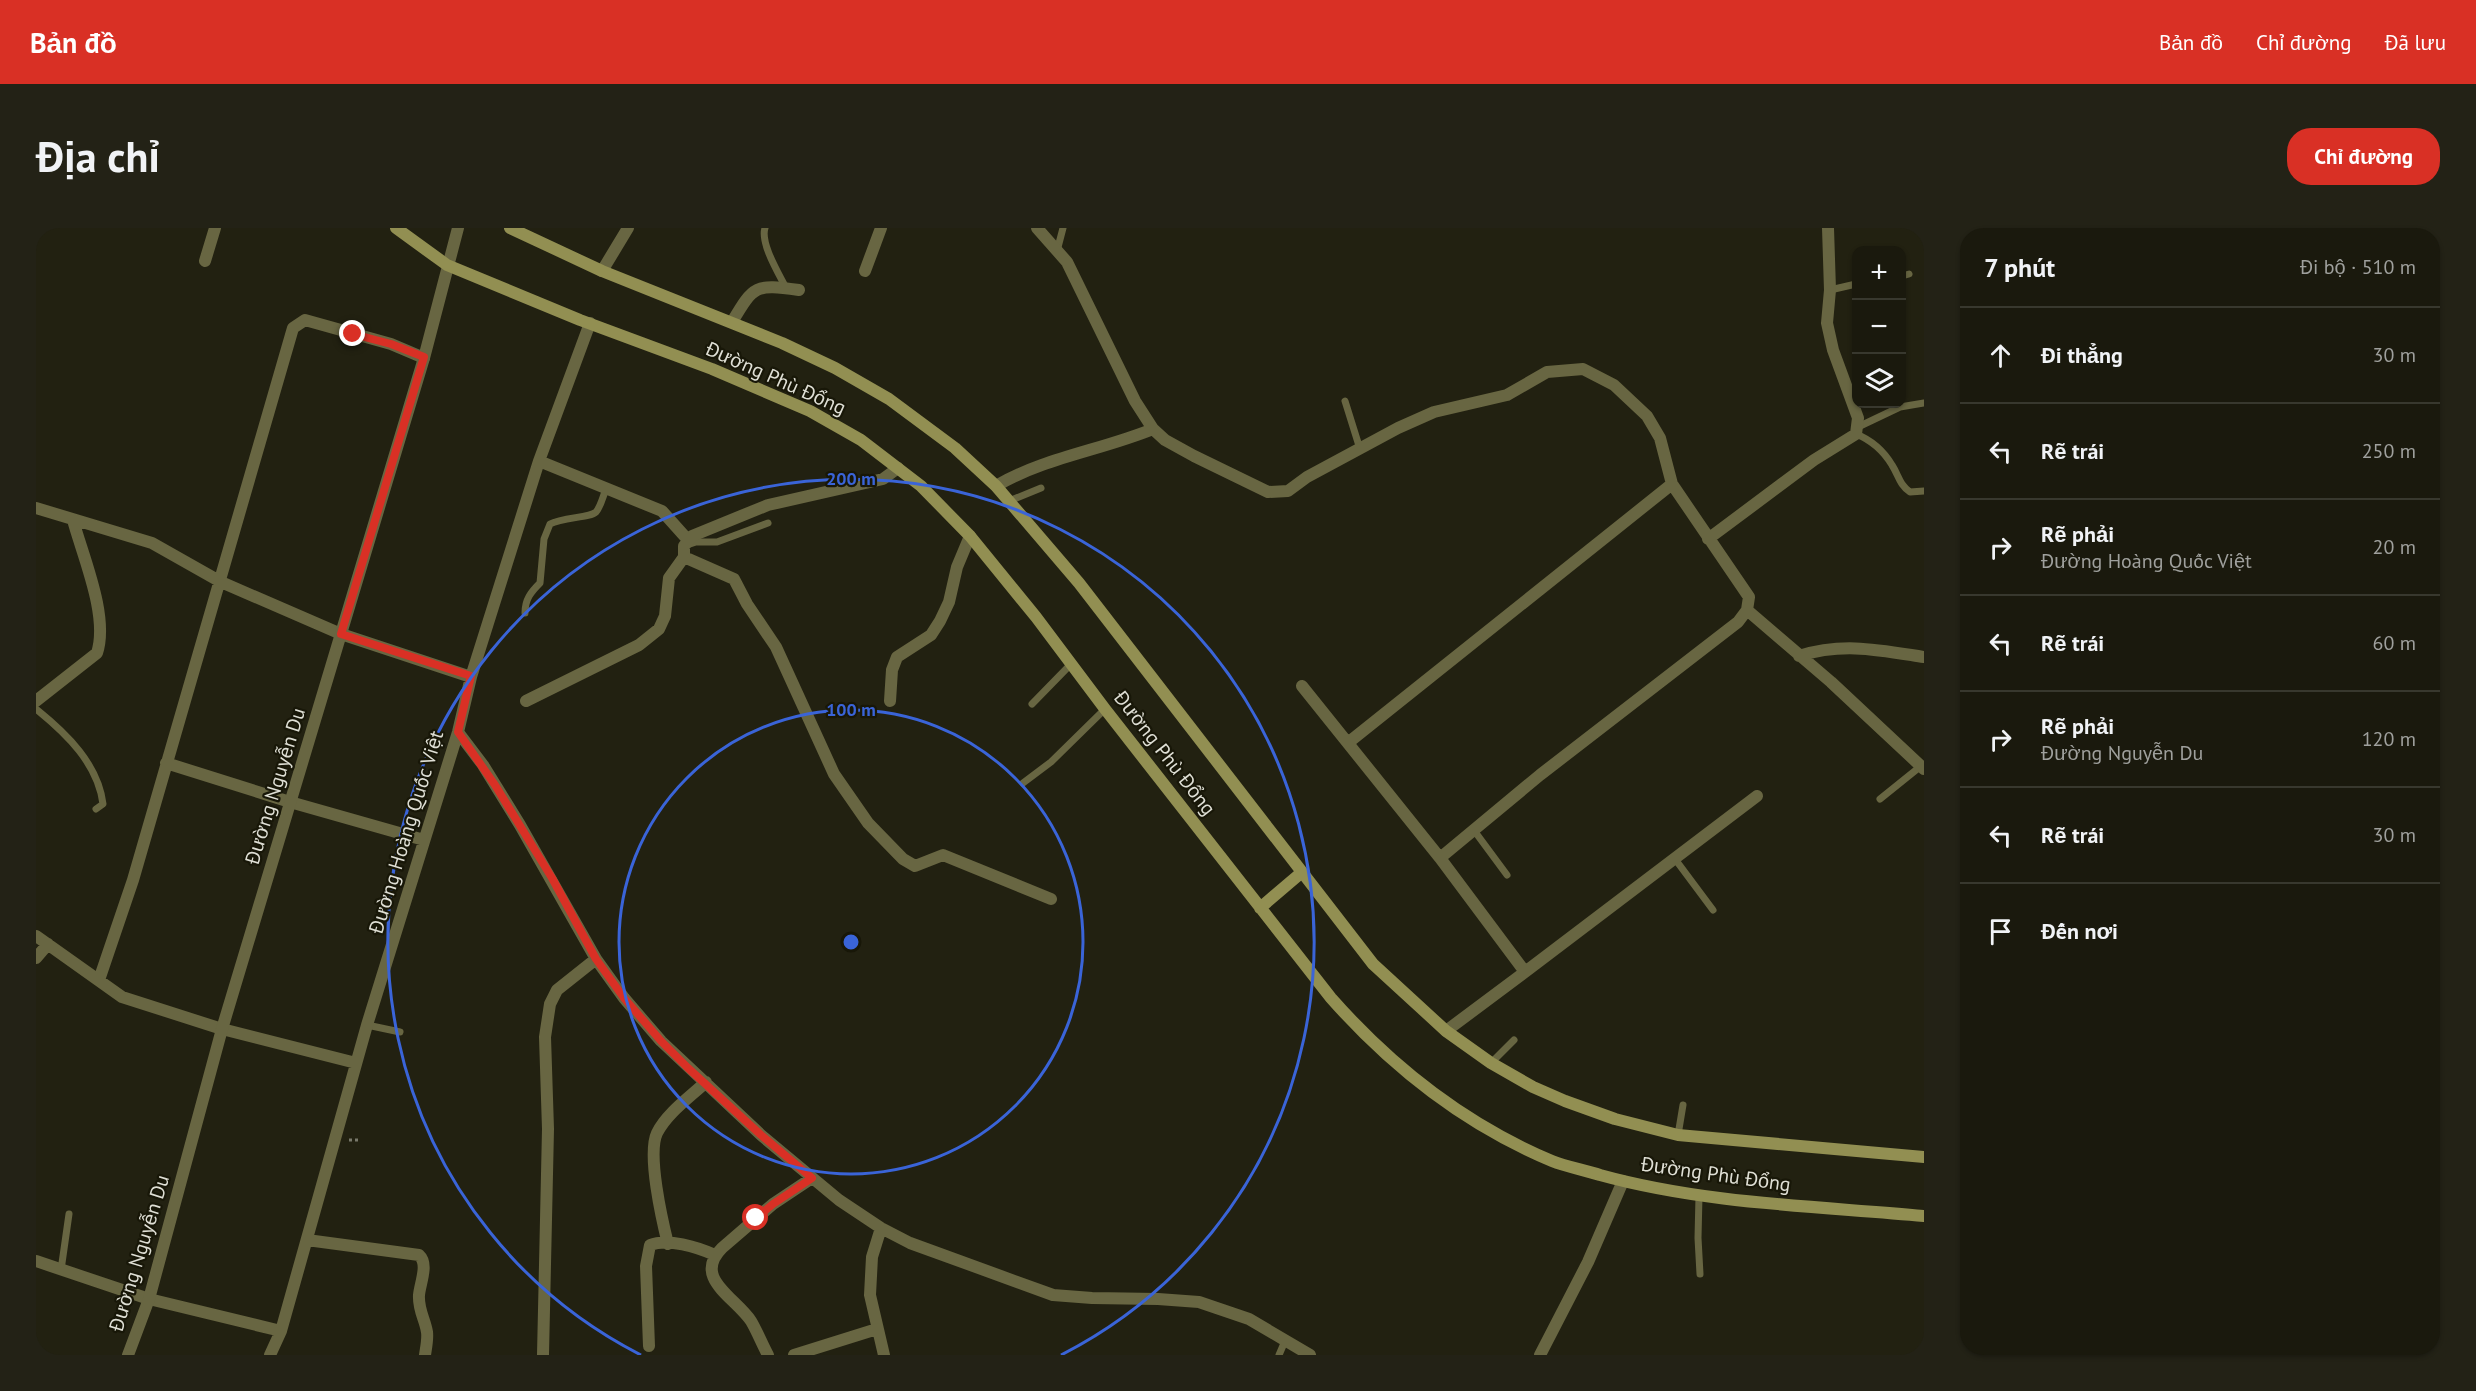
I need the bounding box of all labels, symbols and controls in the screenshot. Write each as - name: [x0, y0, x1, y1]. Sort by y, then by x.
- text: Bản đồ: [30, 24, 117, 61]
- text: Bản đồ: [2159, 29, 2223, 56]
- text: Chỉ đường: [2256, 29, 2352, 56]
- text: Đã lưu: [2385, 29, 2446, 56]
- button: Chỉ đường: [2287, 128, 2440, 185]
- text: Địa chỉ: [36, 129, 160, 184]
- map controls: [1852, 246, 1906, 408]
- button: +: [1852, 246, 1906, 300]
- text: 7 phút: [1984, 251, 2055, 284]
- text: Đi bộ · 510 m: [2300, 254, 2416, 280]
- button: −: [1852, 300, 1906, 354]
- route end: [339, 320, 365, 346]
- street label: Đường Phù Đổng: [701, 335, 850, 421]
- icon: ahead: [1984, 339, 2017, 372]
- text: Đi thẳng: [2041, 341, 2123, 369]
- text: 30 m: [2373, 342, 2416, 368]
- button: layers: [1852, 354, 1906, 408]
- icon: left: [1984, 435, 2017, 468]
- text: Rẽ trái: [2041, 437, 2104, 465]
- text: 250 m: [2362, 438, 2416, 464]
- text: 200 m: [826, 467, 876, 490]
- text: Rẽ phải: [2041, 520, 2114, 548]
- icon: right: [1984, 531, 2017, 564]
- text: 20 m: [2373, 534, 2416, 560]
- text: Đường Hoàng Quốc Việt: [2041, 548, 2252, 574]
- icon: left: [1984, 627, 2017, 660]
- text: Rẽ trái: [2041, 629, 2104, 657]
- text: 60 m: [2373, 630, 2416, 656]
- street label: Đường Phù Đổng: [1108, 685, 1222, 820]
- text: 100 m: [826, 698, 876, 721]
- street label: Đường Nguyễn Du: [239, 705, 311, 868]
- text: Rẽ phải: [2041, 712, 2114, 740]
- icon: right: [1984, 723, 2017, 756]
- text: 120 m: [2362, 726, 2416, 752]
- street label: Đường Hoàng Quốc Việt: [362, 727, 449, 938]
- text: Đường Nguyễn Du: [2041, 740, 2203, 766]
- icon: left: [1984, 819, 2017, 852]
- text: Rẽ trái: [2041, 821, 2104, 849]
- text: 30 m: [2373, 822, 2416, 848]
- icon: arrive: [1984, 915, 2017, 948]
- text: Đến nơi: [2041, 917, 2118, 945]
- centre of rings: [841, 932, 861, 952]
- street label: Đường Phù Đổng: [1638, 1150, 1793, 1197]
- street label: Đường Nguyễn Du: [103, 1172, 175, 1335]
- route start: [742, 1204, 768, 1230]

